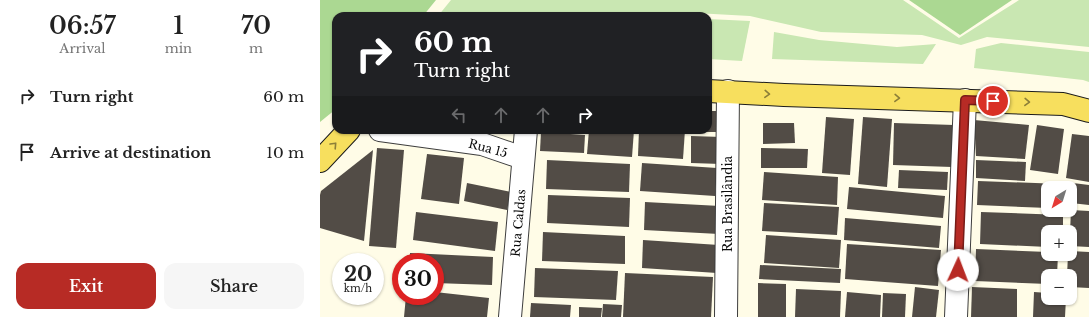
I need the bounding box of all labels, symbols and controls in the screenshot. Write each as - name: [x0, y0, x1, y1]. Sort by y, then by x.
- text: 06:57: [49, 11, 116, 40]
- text: 1: [173, 11, 184, 40]
- text: 70: [241, 11, 271, 40]
- text: 60 m: [414, 25, 492, 60]
- icon: right: [348, 28, 400, 80]
- text: Arrival: [59, 40, 105, 57]
- text: min: [165, 40, 192, 57]
- text: m: [249, 40, 263, 57]
- text: Turn right: [414, 60, 510, 82]
- pin: [976, 84, 1010, 118]
- icon: right: [16, 85, 38, 107]
- text: Turn right: [50, 87, 133, 106]
- text: 60 m: [263, 87, 304, 106]
- one-way arrow: [764, 89, 770, 98]
- icon: arrive: [982, 90, 1004, 112]
- one-way arrow: [894, 94, 900, 102]
- one-way arrow: [1024, 98, 1030, 107]
- icon: left: [448, 104, 470, 126]
- icon: ahead: [490, 104, 512, 126]
- icon: ahead: [532, 104, 554, 126]
- icon: right: [574, 104, 596, 126]
- street label: Rua 15: [467, 136, 509, 160]
- icon: arrive: [16, 141, 38, 163]
- text: Arrive at destination: [50, 143, 211, 162]
- text: 10 m: [266, 143, 304, 162]
- one-way arrow: [330, 143, 337, 150]
- street label: Rua Brasilândia: [720, 156, 735, 252]
- north arrow: [1041, 181, 1077, 217]
- map controls: [1041, 181, 1077, 305]
- street label: Rua Caldas: [508, 189, 528, 257]
- button: +: [1041, 225, 1077, 261]
- position arrow: [937, 249, 979, 291]
- speed limit sign: 30: [392, 253, 444, 305]
- text: 20: [344, 262, 372, 286]
- button: Exit: [16, 263, 156, 309]
- button: Share: [164, 263, 304, 309]
- button: −: [1041, 269, 1077, 305]
- text: km/h: [344, 282, 372, 295]

